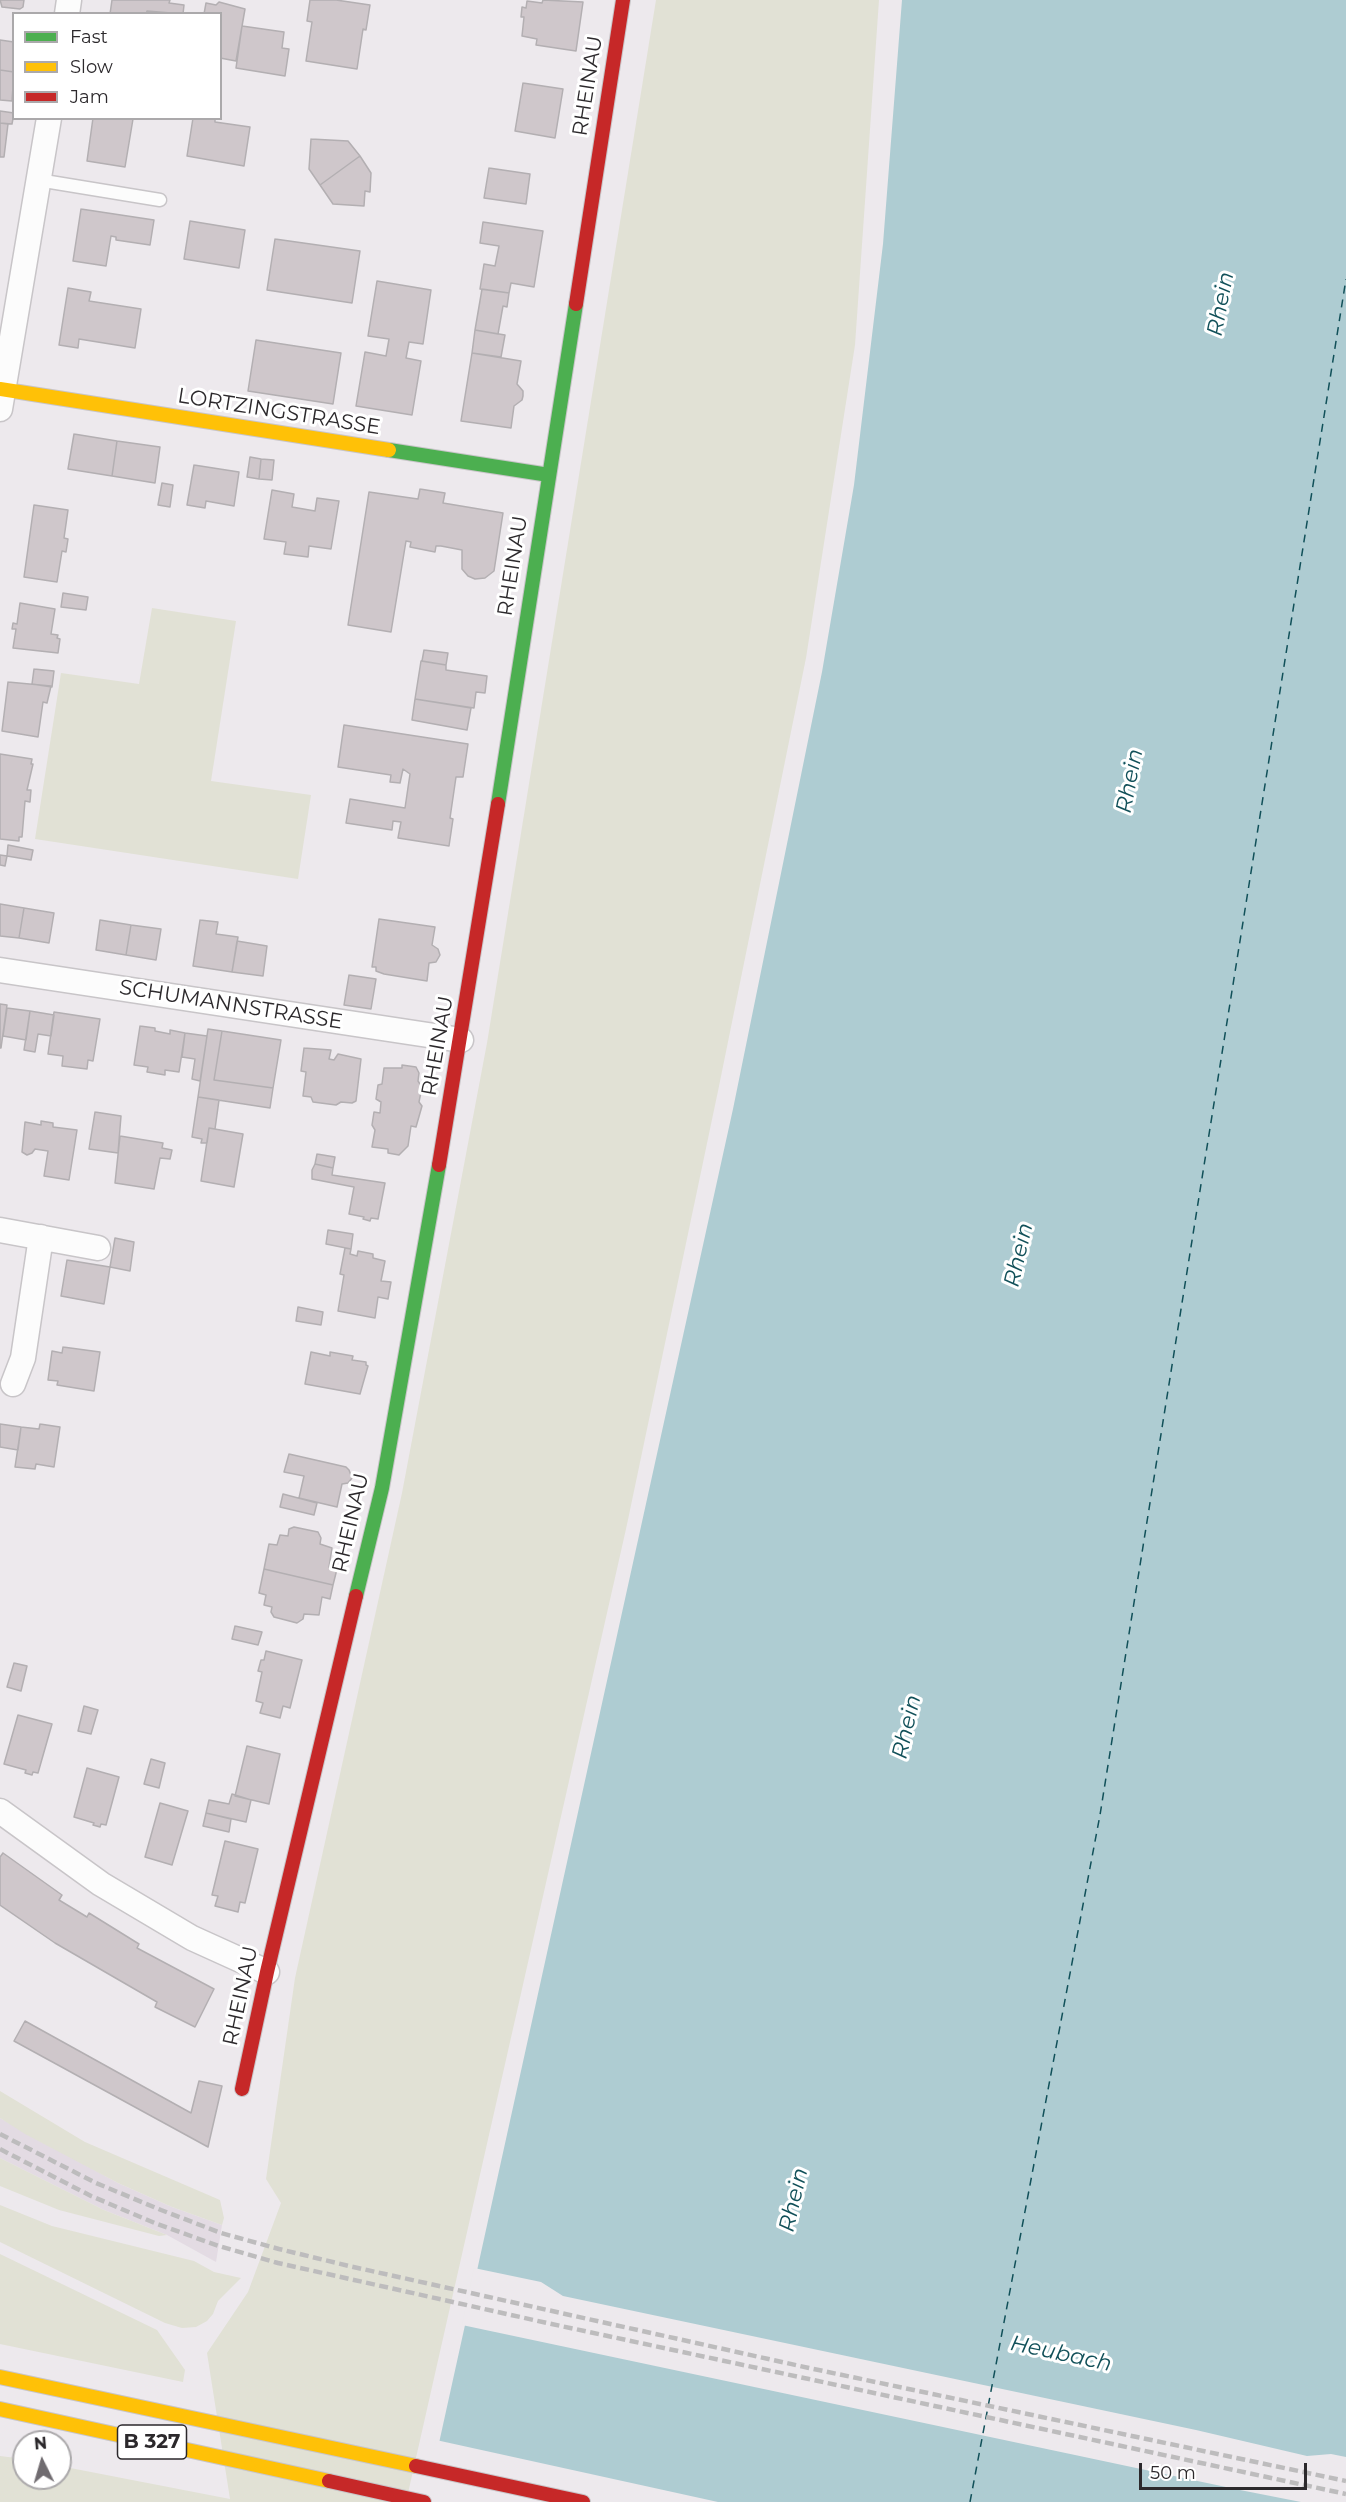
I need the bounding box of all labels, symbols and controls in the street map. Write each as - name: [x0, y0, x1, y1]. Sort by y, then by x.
- legend: [12, 12, 222, 120]
- text: Fast: [70, 26, 108, 48]
- street label: RHEINAU: [568, 34, 608, 138]
- text: Slow: [70, 56, 113, 78]
- text: Jam: [70, 86, 109, 108]
- water label: Rhein: [1202, 270, 1240, 338]
- street label: LORTZINGSTRASSE: [176, 384, 382, 440]
- street label: RHEINAU: [493, 514, 533, 618]
- water label: Rhein: [1111, 747, 1149, 815]
- street label: SCHUMANNSTRASSE: [118, 975, 344, 1035]
- street label: RHEINAU: [417, 994, 459, 1098]
- water label: Rhein: [999, 1220, 1039, 1290]
- street label: RHEINAU: [327, 1471, 375, 1575]
- water label: Rhein: [887, 1692, 927, 1762]
- street label: RHEINAU: [218, 1944, 264, 2048]
- water label: Rhein: [774, 2165, 814, 2235]
- water label: Heubach: [1008, 2330, 1114, 2378]
- road number: B 327: [118, 2425, 186, 2459]
- north arrow: [12, 2430, 72, 2490]
- text: N: [33, 2434, 48, 2454]
- scale bar: [1142, 2451, 1310, 2489]
- text: 50 m: [1150, 2462, 1196, 2484]

